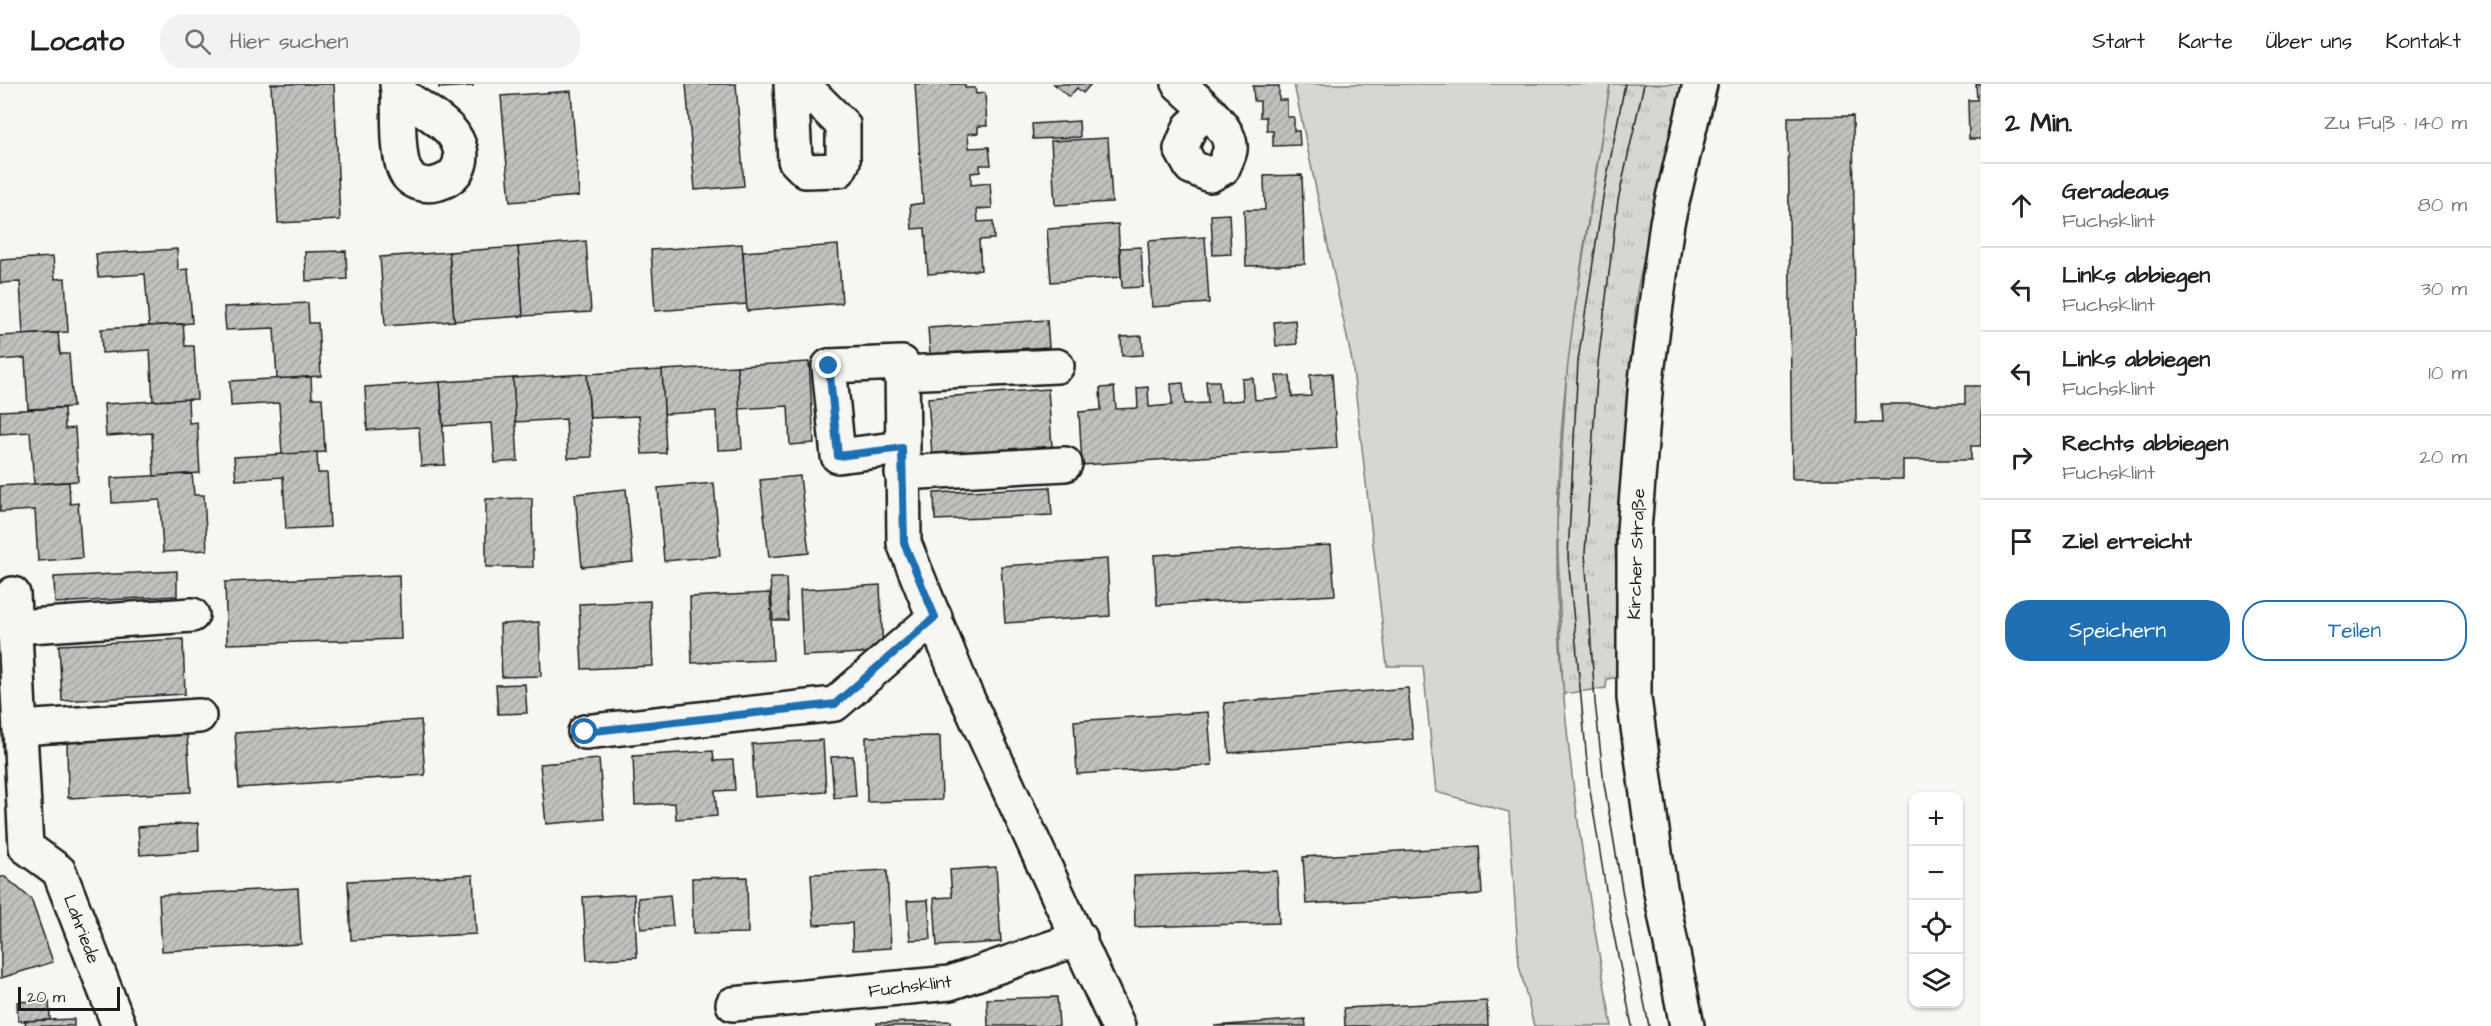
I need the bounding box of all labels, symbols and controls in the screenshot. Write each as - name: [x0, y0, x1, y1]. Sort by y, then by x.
- search box: [160, 14, 580, 68]
- text: Locato: [30, 22, 124, 61]
- icon: search: [181, 25, 214, 58]
- text: Hier suchen: [229, 26, 349, 57]
- text: Start: [2092, 27, 2145, 56]
- text: Karte: [2178, 27, 2233, 56]
- text: Über uns: [2266, 27, 2352, 56]
- text: Kontakt: [2385, 27, 2461, 56]
- text: 2 Min.: [2005, 105, 2072, 141]
- text: Zu Fuß · 140 m: [2324, 109, 2467, 137]
- text: Geradeaus: [2062, 176, 2169, 207]
- icon: ahead: [2005, 189, 2038, 222]
- text: 80 m: [2418, 191, 2467, 219]
- text: Fuchsklint: [2062, 207, 2155, 235]
- text: Links abbiegen: [2062, 260, 2210, 291]
- icon: left: [2005, 273, 2038, 306]
- text: 30 m: [2421, 275, 2467, 303]
- text: Fuchsklint: [2062, 291, 2155, 319]
- text: Links abbiegen: [2062, 344, 2210, 375]
- route end: [815, 352, 841, 378]
- icon: left: [2005, 357, 2038, 390]
- text: 10 m: [2428, 359, 2467, 387]
- text: Fuchsklint: [2062, 375, 2155, 403]
- text: Rechts abbiegen: [2062, 428, 2229, 459]
- icon: right: [2005, 441, 2038, 474]
- text: 20 m: [2419, 443, 2467, 471]
- text: Fuchsklint: [2062, 459, 2155, 487]
- street label: Kircher Straße: [1622, 488, 1651, 620]
- icon: arrive: [2005, 525, 2038, 558]
- text: Ziel erreicht: [2062, 526, 2192, 557]
- button: Speichern: [2005, 600, 2230, 661]
- button: Teilen: [2242, 600, 2467, 661]
- route start: [571, 718, 597, 744]
- map controls: [1909, 792, 1963, 1008]
- button: +: [1909, 792, 1963, 846]
- button: −: [1909, 846, 1963, 900]
- street label: Lahriede: [57, 891, 106, 967]
- button: locate: [1909, 900, 1963, 954]
- button: layers: [1909, 954, 1963, 1008]
- street label: Fuchsklint: [867, 969, 954, 1004]
- scale bar: [18, 984, 120, 1012]
- text: 20 m: [27, 986, 65, 1008]

